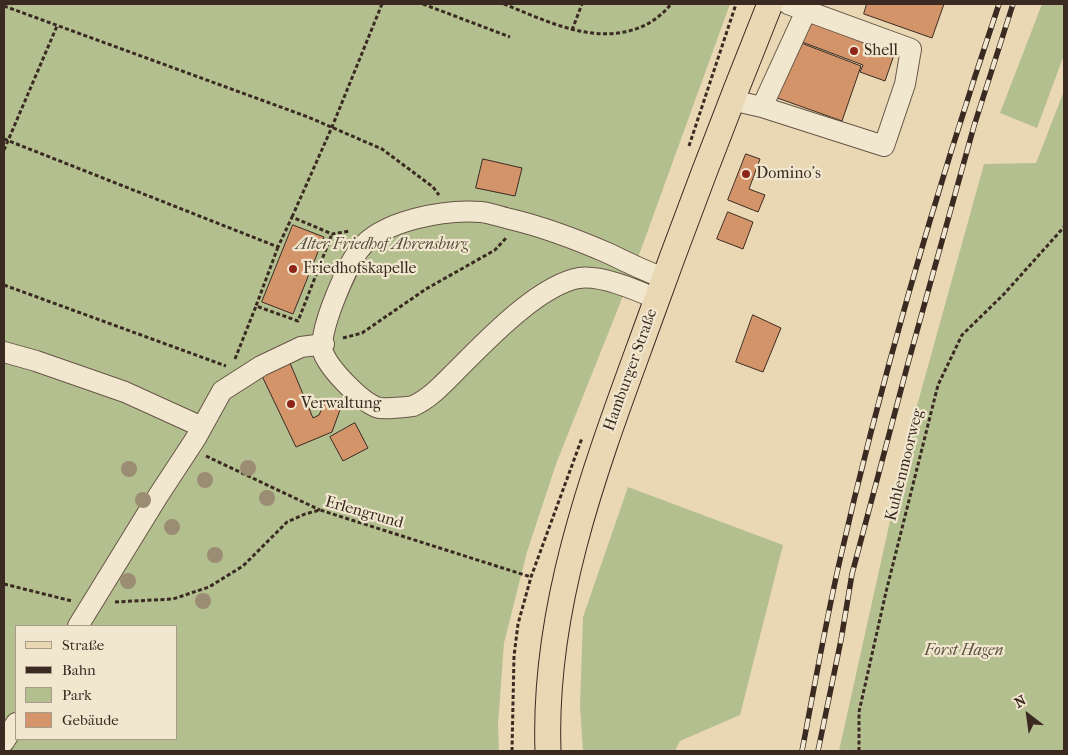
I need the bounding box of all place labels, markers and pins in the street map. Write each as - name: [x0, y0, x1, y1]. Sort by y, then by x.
- place label: Shell: [864, 41, 898, 61]
- marker: Shell: [848, 45, 860, 57]
- place label: Domino's: [756, 164, 821, 184]
- marker: Domino's: [740, 168, 752, 180]
- place label: Friedhofskapelle: [303, 259, 416, 279]
- marker: Friedhofskapelle: [287, 263, 299, 275]
- place label: Verwaltung: [301, 394, 381, 414]
- marker: Verwaltung: [285, 398, 297, 410]

